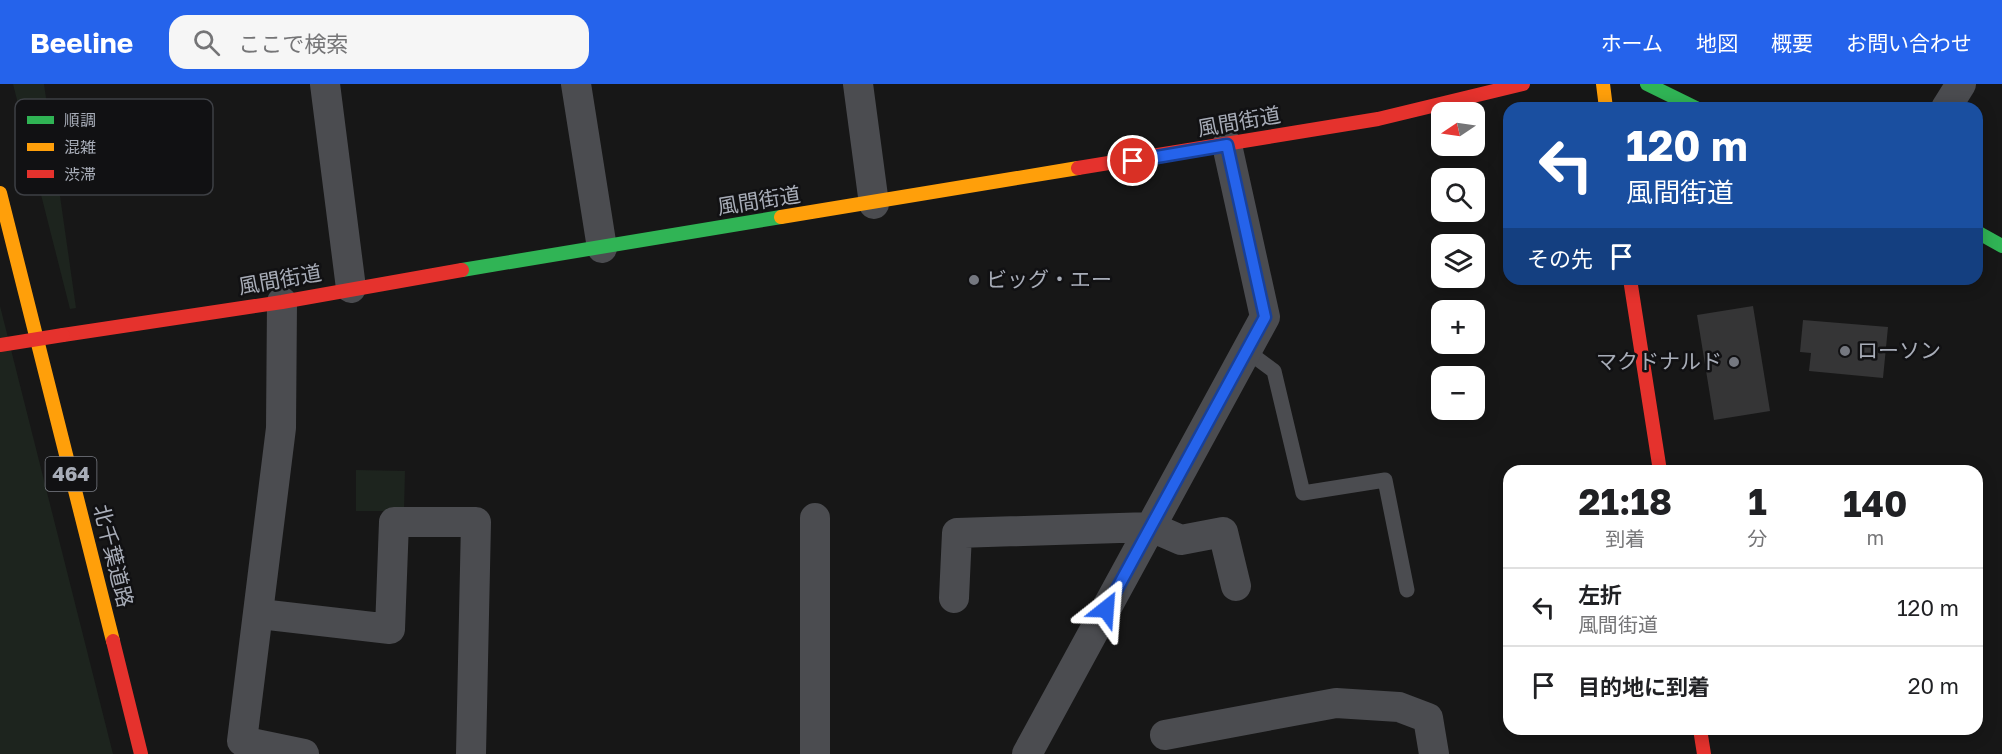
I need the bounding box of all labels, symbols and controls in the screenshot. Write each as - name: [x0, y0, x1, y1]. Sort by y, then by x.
- search box: [169, 15, 589, 69]
- text: Beeline: [30, 26, 133, 59]
- icon: search: [190, 26, 223, 59]
- text: ここで検索: [238, 30, 348, 57]
- text: ホーム: [1601, 30, 1663, 56]
- text: 地図: [1696, 30, 1738, 56]
- text: 概要: [1771, 30, 1813, 56]
- text: お問い合わせ: [1846, 30, 1972, 56]
- legend: [15, 99, 213, 195]
- street label: 風間街道: [1195, 101, 1282, 141]
- north arrow: [1431, 102, 1485, 156]
- map controls: [1431, 102, 1485, 420]
- text: 順調: [64, 110, 96, 130]
- text: 120 m: [1626, 120, 1748, 170]
- icon: left: [1527, 126, 1605, 204]
- pin: [1107, 135, 1158, 186]
- text: 混雑: [64, 137, 96, 157]
- icon: arrive: [1116, 144, 1149, 177]
- text: 渋滞: [64, 164, 96, 184]
- button: search: [1431, 168, 1485, 222]
- text: 風間街道: [1626, 176, 1734, 208]
- street label: 風間街道: [715, 181, 802, 219]
- button: layers: [1431, 234, 1485, 288]
- icon: arrive: [1605, 240, 1638, 273]
- text: その先: [1527, 245, 1593, 272]
- street label: 風間街道: [236, 259, 323, 299]
- place label: ビッグ・エー: [986, 266, 1112, 292]
- marker: ビッグ・エー: [967, 273, 981, 287]
- button: +: [1431, 300, 1485, 354]
- place label: ローソン: [1857, 337, 1941, 363]
- marker: ローソン: [1838, 344, 1852, 358]
- place label: マクドナルド: [1596, 348, 1722, 374]
- marker: マクドナルド: [1727, 355, 1741, 369]
- button: −: [1431, 366, 1485, 420]
- road number: 464: [46, 457, 97, 491]
- text: 21:18: [1578, 480, 1672, 523]
- text: 1: [1748, 480, 1767, 523]
- text: 140: [1843, 482, 1908, 525]
- street label: 北千葉道路: [89, 502, 139, 610]
- text: m: [1866, 525, 1884, 549]
- text: 到着: [1605, 526, 1645, 550]
- text: 分: [1748, 526, 1768, 550]
- position arrow: [1074, 577, 1138, 641]
- text: 左折: [1578, 581, 1622, 608]
- icon: left: [1527, 591, 1560, 624]
- text: 120 m: [1897, 594, 1959, 621]
- text: 風間街道: [1578, 612, 1658, 636]
- icon: arrive: [1527, 669, 1560, 702]
- text: 20 m: [1908, 672, 1959, 699]
- text: 目的地に到着: [1578, 673, 1710, 700]

